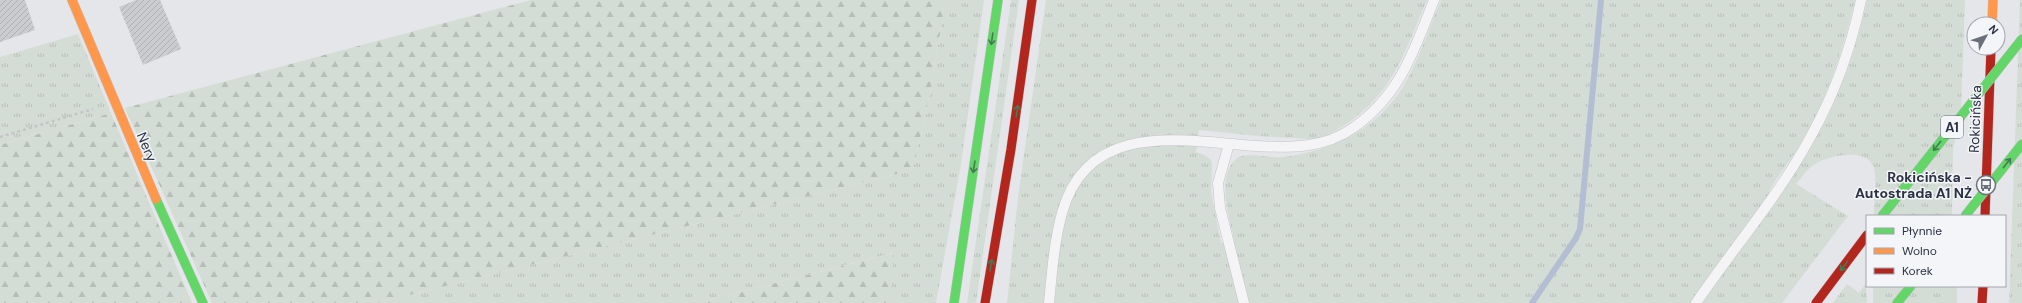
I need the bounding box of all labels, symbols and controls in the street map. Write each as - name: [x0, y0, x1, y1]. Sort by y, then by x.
- north arrow: [1966, 16, 2006, 56]
- text: N: [1986, 22, 2002, 37]
- one-way arrow: [988, 32, 996, 45]
- street label: Rokicińska: [1965, 85, 1985, 153]
- one-way arrow: [1013, 105, 1021, 118]
- road number: A1: [1941, 116, 1963, 138]
- street label: Nery: [133, 129, 161, 165]
- one-way arrow: [1933, 141, 1941, 152]
- one-way arrow: [2002, 158, 2011, 169]
- one-way arrow: [970, 160, 978, 173]
- place label: Rokicińska - Autostrada A1 NŻ: [1855, 168, 1972, 202]
- bus stop icon: Rokicińska - Autostrada A1 NŻ: [1975, 174, 1997, 196]
- legend: [1866, 215, 2006, 287]
- text: Płynnie: [1902, 223, 1942, 239]
- text: Wolno: [1902, 243, 1937, 259]
- one-way arrow: [987, 258, 995, 271]
- one-way arrow: [1839, 261, 1848, 272]
- text: Korek: [1902, 263, 1933, 279]

